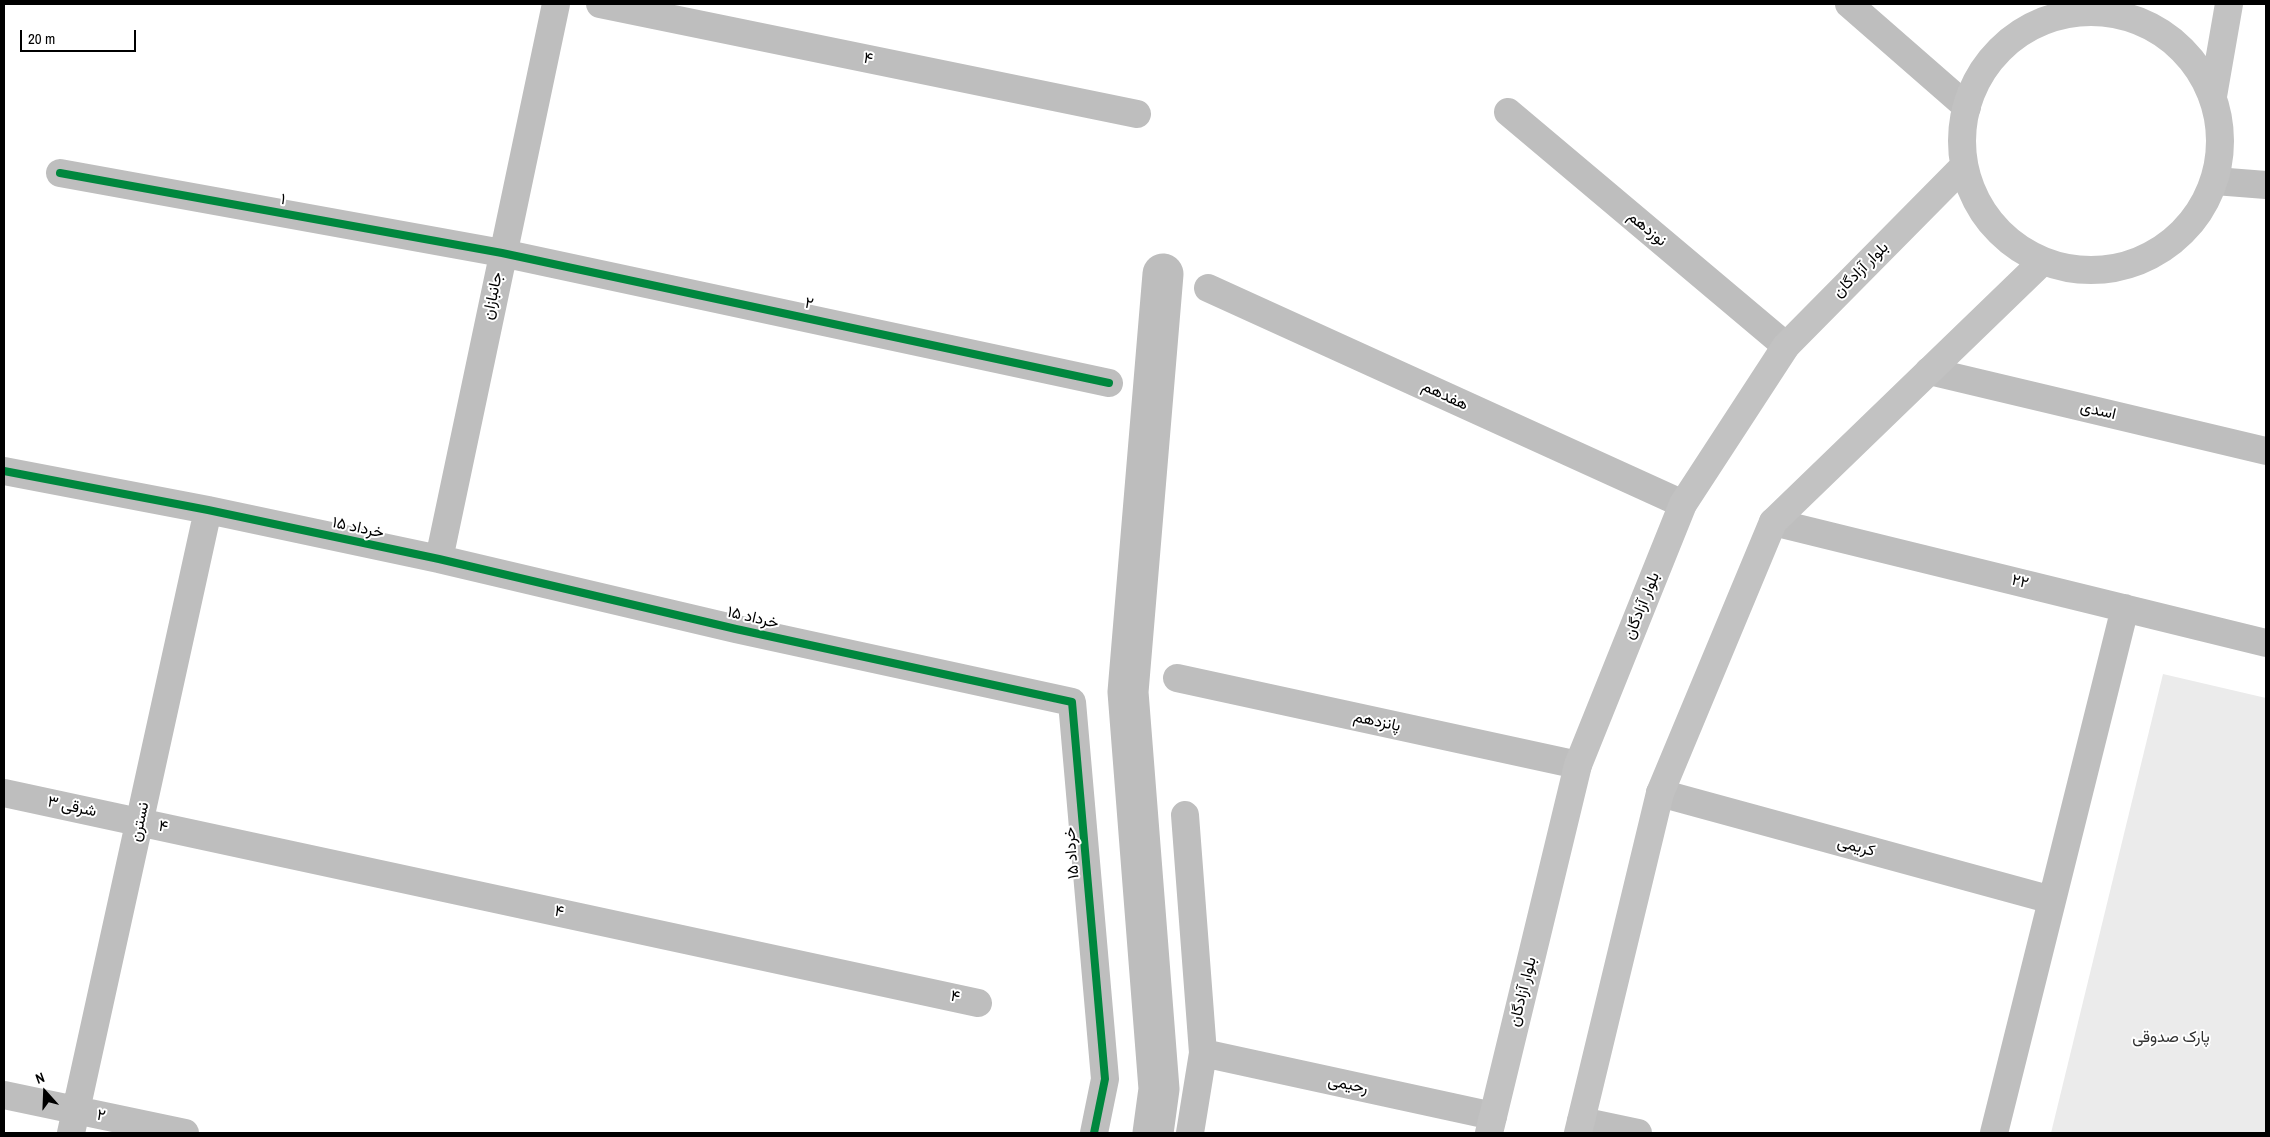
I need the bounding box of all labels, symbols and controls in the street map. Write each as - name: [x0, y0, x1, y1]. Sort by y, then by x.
- scale bar: [22, 20, 139, 52]
- text: 20 m: [28, 28, 55, 49]
- street label: ۴: [862, 49, 874, 69]
- street label: ۱: [279, 190, 287, 210]
- street label: نوزدهم: [1624, 207, 1670, 251]
- street label: بلوار آزادگان: [1829, 238, 1893, 302]
- street label: جانبازان: [479, 270, 507, 322]
- street label: ۲: [803, 294, 815, 314]
- street label: هفدهم: [1419, 377, 1471, 415]
- street label: اسدی: [2078, 398, 2118, 424]
- street label: ۱۵ خرداد: [330, 513, 386, 543]
- street label: بلوار آزادگان: [1620, 569, 1664, 643]
- street label: ۲۲: [2010, 571, 2030, 593]
- street label: ۱۵ خرداد: [725, 603, 781, 633]
- street label: پانزدهم: [1352, 708, 1402, 736]
- street label: ۳ شرقی: [46, 792, 98, 822]
- street label: نسترن: [126, 800, 154, 844]
- street label: ۴: [157, 817, 169, 837]
- street label: ۱۵ خرداد: [1060, 826, 1084, 880]
- street label: کریمی: [1835, 833, 1877, 861]
- street label: ۴: [553, 902, 565, 922]
- street label: بلوار آزادگان: [1505, 955, 1541, 1029]
- street label: ۴: [949, 987, 961, 1007]
- park label: پارک صدوقی: [2132, 1028, 2210, 1048]
- north arrow: [20, 1067, 70, 1117]
- text: N: [33, 1068, 47, 1088]
- street label: رحیمی: [1326, 1071, 1370, 1099]
- street label: ۲: [95, 1106, 107, 1126]

